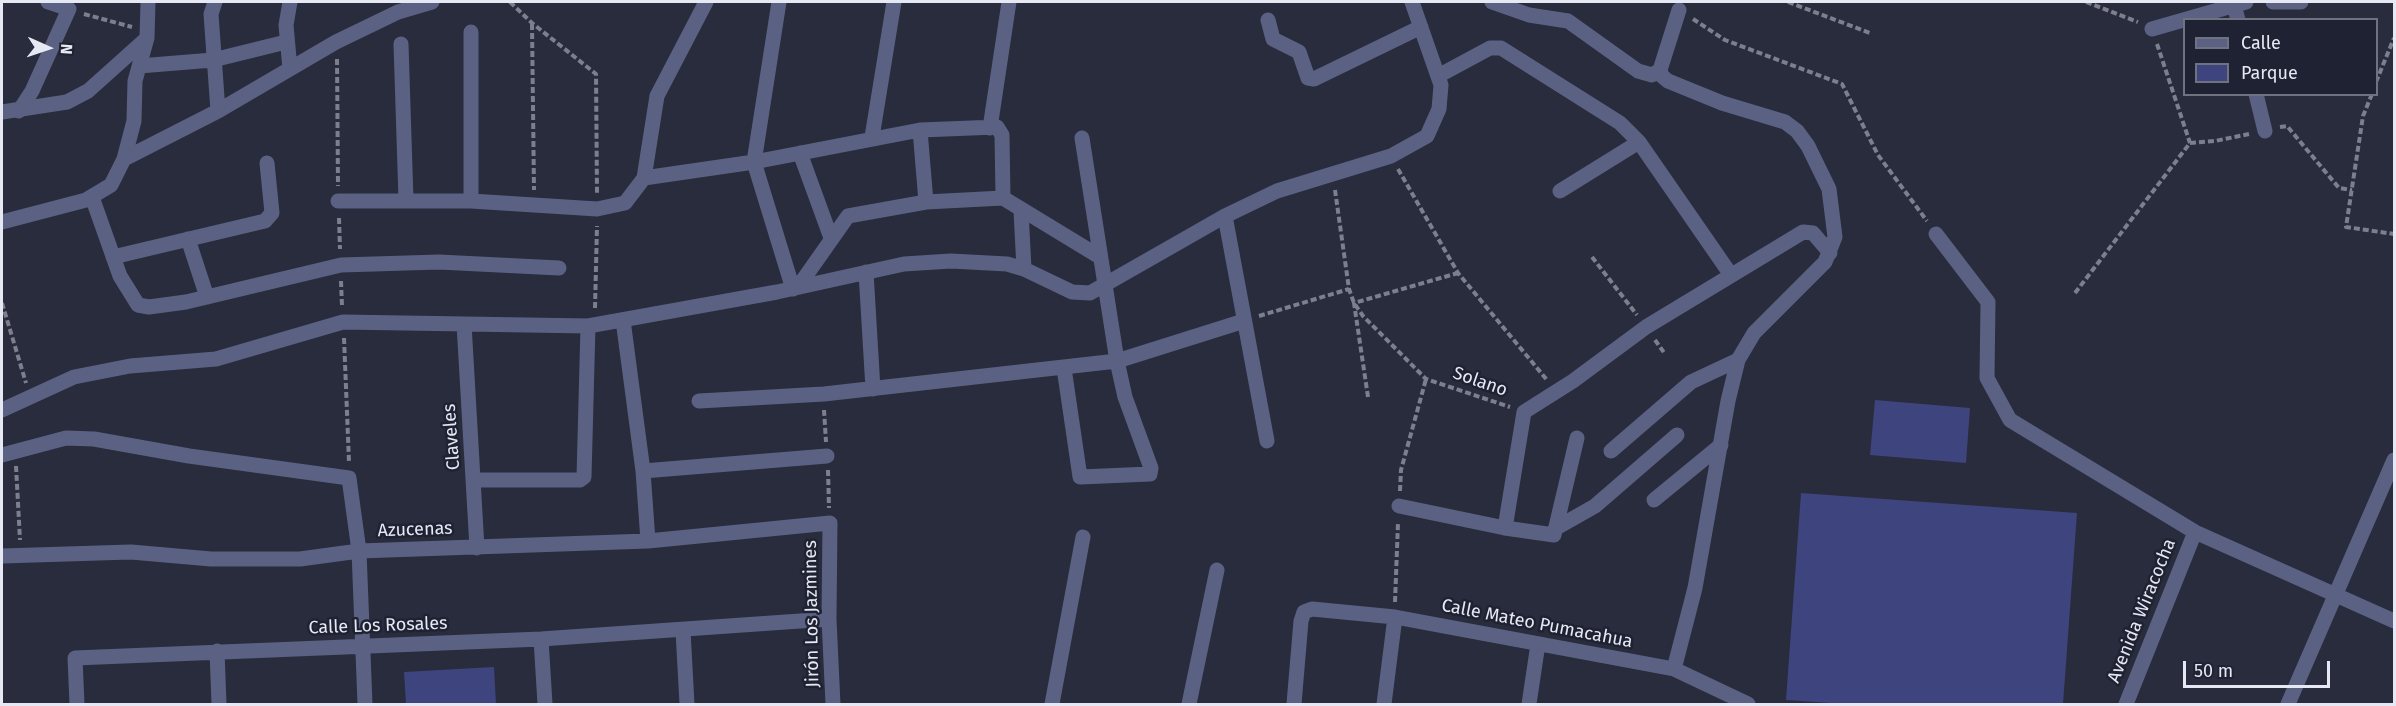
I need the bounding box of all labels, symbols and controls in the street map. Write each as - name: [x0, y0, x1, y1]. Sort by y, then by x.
- north arrow: [18, 18, 78, 78]
- legend: [2183, 18, 2378, 96]
- text: Calle: [2241, 32, 2281, 54]
- text: N: [57, 43, 76, 55]
- text: Parque: [2241, 62, 2298, 84]
- street label: Solano: [1450, 363, 1510, 401]
- street label: Claveles: [439, 403, 465, 471]
- street label: Azucenas: [377, 518, 453, 542]
- street label: Avenida Wiracocha: [2103, 536, 2181, 686]
- street label: Jirón Los Jazmines: [800, 540, 824, 688]
- street label: Calle Mateo Pumacahua: [1440, 595, 1634, 653]
- street label: Calle Los Rosales: [308, 613, 448, 639]
- scale bar: [2186, 649, 2333, 687]
- text: 50 m: [2194, 660, 2233, 682]

